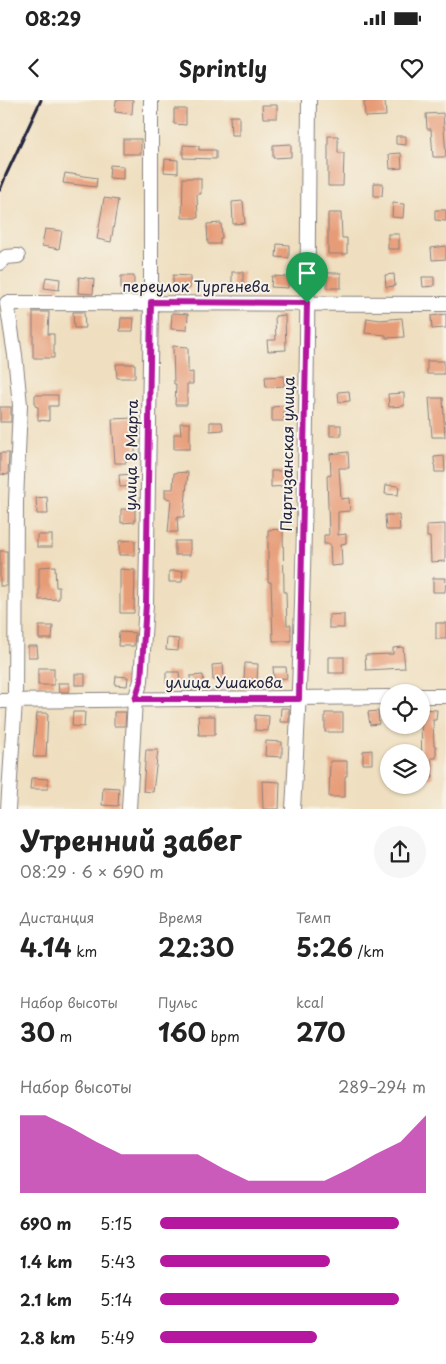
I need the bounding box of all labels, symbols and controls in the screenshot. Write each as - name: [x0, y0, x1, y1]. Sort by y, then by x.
- text: 08:29: [25, 4, 81, 32]
- text: Sprintly: [179, 51, 267, 84]
- icon: back: [20, 54, 48, 82]
- icon: heart: [398, 54, 426, 82]
- pin: [286, 252, 328, 303]
- icon: arrive: [293, 259, 321, 287]
- street label: переулок Тургенева: [122, 274, 270, 297]
- street label: Партизанская улица: [274, 376, 299, 532]
- street label: улица 8 Марта: [118, 398, 143, 511]
- street label: улица Ушакова: [165, 670, 283, 693]
- map controls: [380, 684, 430, 794]
- button: locate: [380, 684, 430, 734]
- button: layers: [380, 744, 430, 794]
- text: Утренний забег: [20, 818, 241, 861]
- button: share: [374, 826, 426, 878]
- text: 08:29 · 6 × 690 m: [20, 859, 164, 883]
- text: Дистанция: [20, 907, 94, 928]
- text: Время: [158, 907, 203, 928]
- text: Темп: [296, 907, 331, 928]
- text: 4.14: [20, 928, 72, 966]
- text: 22:30: [158, 928, 234, 966]
- text: 5:26: [296, 928, 353, 966]
- text: km: [72, 941, 97, 962]
- text: /km: [353, 941, 384, 962]
- text: Набор высоты: [20, 992, 118, 1013]
- text: Пульс: [158, 992, 198, 1013]
- text: kcal: [296, 992, 324, 1013]
- text: 30: [20, 1013, 55, 1051]
- text: 160: [158, 1013, 206, 1051]
- text: 270: [296, 1013, 346, 1051]
- text: m: [55, 1026, 72, 1047]
- text: bpm: [206, 1026, 240, 1047]
- text: Набор высоты: [20, 1074, 132, 1098]
- text: 289–294 m: [338, 1074, 426, 1098]
- text: 690 m: [20, 1211, 71, 1235]
- text: 5:15: [100, 1211, 132, 1235]
- text: 1.4 km: [20, 1249, 72, 1273]
- text: 5:43: [100, 1249, 136, 1273]
- text: 2.1 km: [20, 1287, 72, 1311]
- text: 5:14: [100, 1287, 133, 1311]
- text: 2.8 km: [20, 1325, 75, 1349]
- text: 5:49: [100, 1325, 135, 1349]

